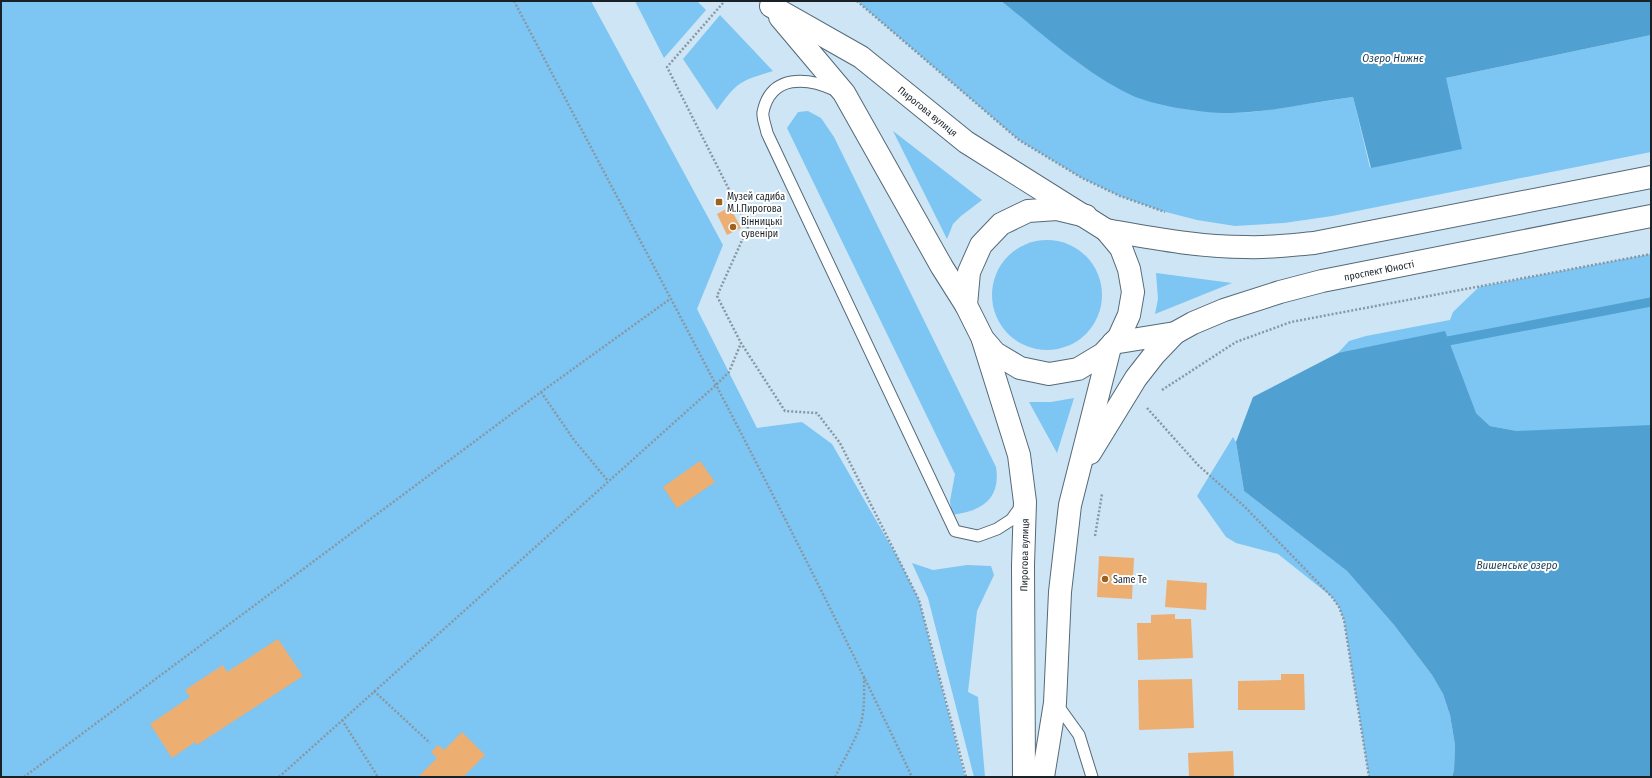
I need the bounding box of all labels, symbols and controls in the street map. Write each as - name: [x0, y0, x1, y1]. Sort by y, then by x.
- water label: Озеро Нижнє: [1362, 52, 1424, 65]
- street label: Пирогова вулиця: [895, 84, 960, 139]
- place label: Музей садиба М.І.Пирогова: [727, 191, 785, 215]
- marker: Музей садиба М.І.Пирогова: [714, 197, 724, 207]
- place label: Вінницькі сувеніри: [741, 215, 782, 240]
- marker: Вінницькі сувеніри: [728, 222, 738, 232]
- street label: проспект Юності: [1343, 257, 1415, 284]
- street label: Пирогова вулиця: [1018, 518, 1032, 592]
- water label: Вишенське озеро: [1476, 559, 1558, 572]
- marker: Same Te: [1100, 574, 1110, 584]
- place label: Same Te: [1113, 574, 1147, 586]

